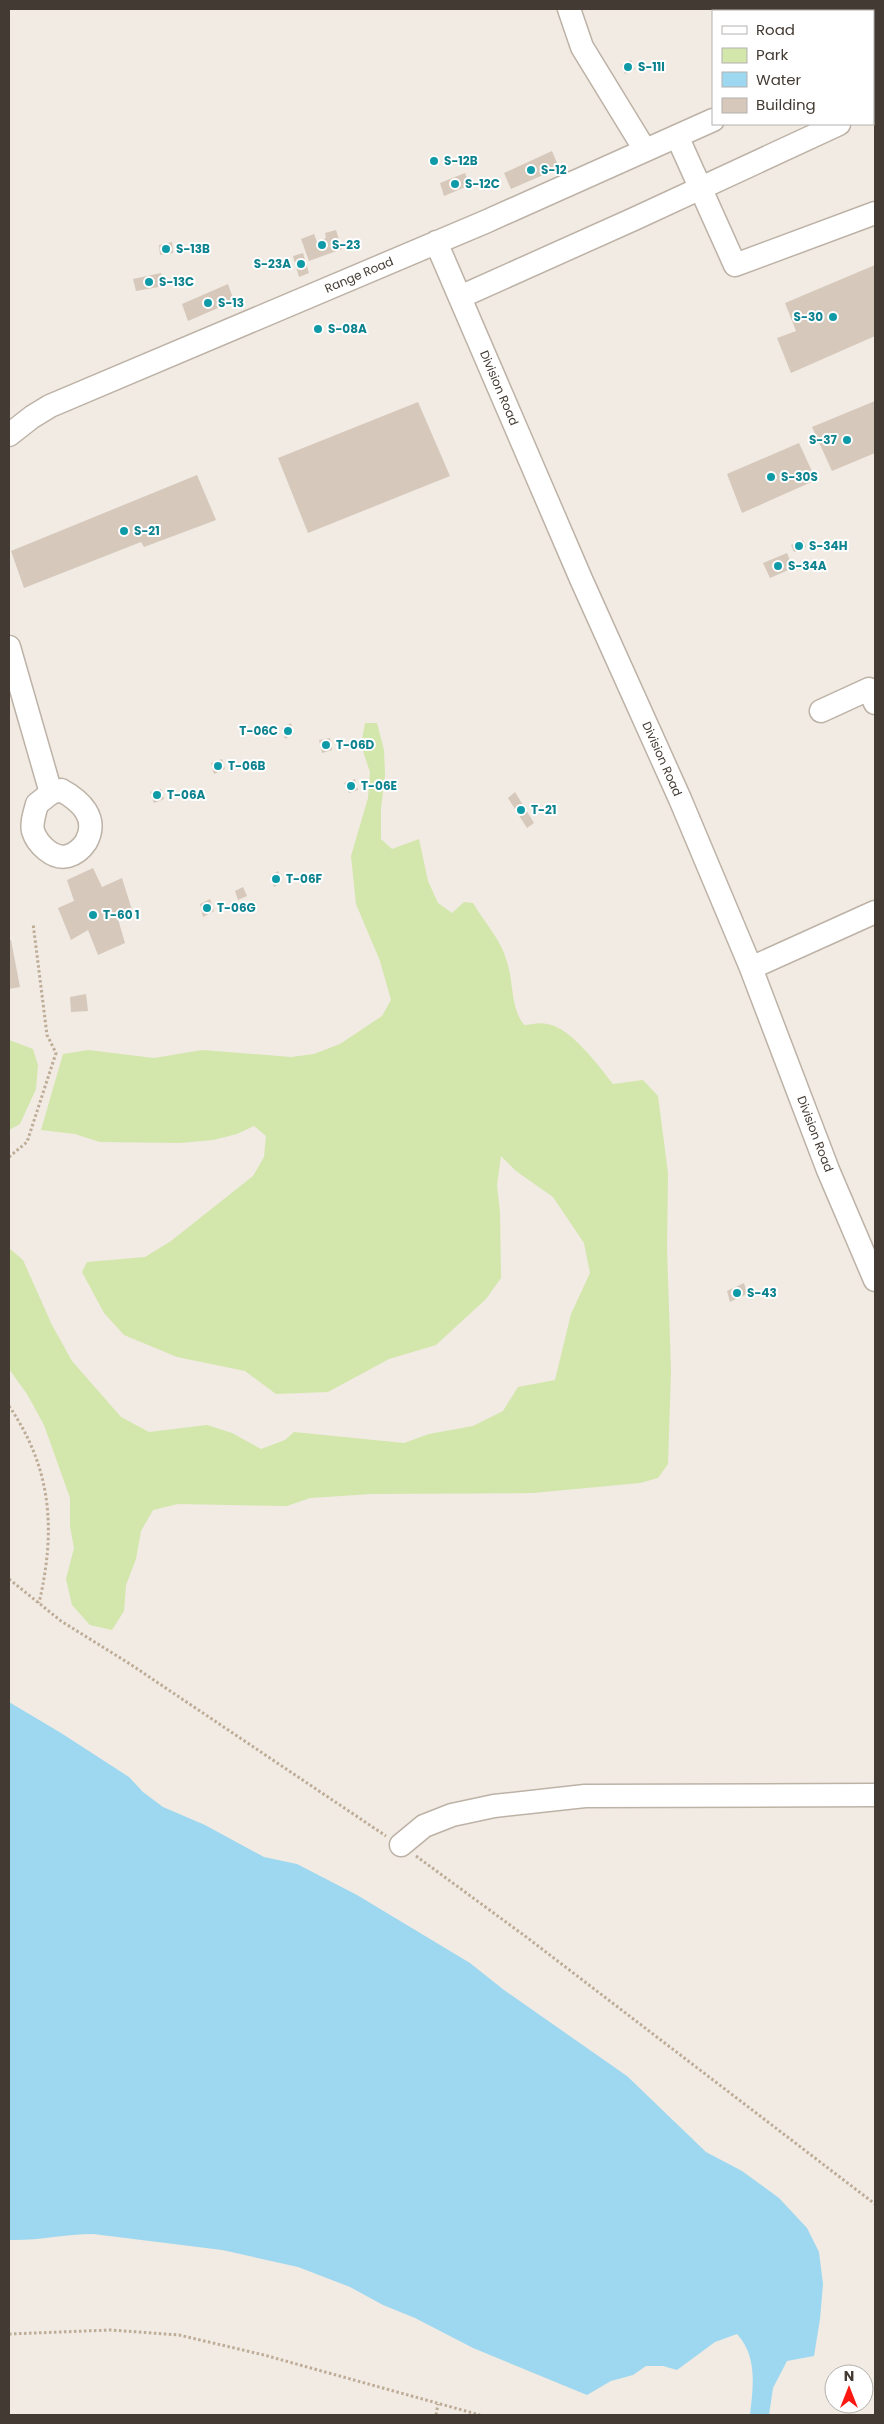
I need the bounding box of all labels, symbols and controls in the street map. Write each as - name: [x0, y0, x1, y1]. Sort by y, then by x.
- legend: [712, 10, 874, 125]
- text: Road: [756, 19, 795, 40]
- text: Park: [756, 44, 788, 65]
- place label: S-11I: [638, 58, 665, 75]
- marker: S-11I: [622, 61, 634, 73]
- text: Water: [756, 69, 802, 90]
- text: Building: [756, 94, 816, 115]
- place label: S-12B: [444, 152, 478, 169]
- marker: S-12B: [428, 155, 440, 167]
- place label: S-12: [541, 161, 567, 178]
- marker: S-12: [525, 164, 537, 176]
- place label: S-12C: [465, 175, 500, 192]
- marker: S-12C: [449, 178, 461, 190]
- place label: S-23: [332, 236, 360, 253]
- marker: S-23: [316, 239, 328, 251]
- place label: S-13B: [176, 240, 210, 257]
- marker: S-13B: [160, 243, 172, 255]
- street label: Range Road: [322, 252, 396, 297]
- place label: S-23A: [254, 255, 291, 272]
- marker: S-23A: [295, 258, 307, 270]
- place label: S-13C: [159, 273, 194, 290]
- marker: S-13C: [143, 276, 155, 288]
- place label: S-13: [218, 294, 244, 311]
- marker: S-13: [202, 297, 214, 309]
- place label: S-30: [794, 308, 823, 325]
- marker: S-30: [827, 311, 839, 323]
- place label: S-08A: [328, 320, 367, 337]
- marker: S-08A: [312, 323, 324, 335]
- street label: Division Road: [476, 348, 523, 428]
- place label: S-37: [809, 431, 838, 448]
- marker: S-37: [841, 434, 853, 446]
- place label: S-30S: [781, 468, 818, 485]
- marker: S-30S: [765, 471, 777, 483]
- place label: S-21: [134, 522, 160, 539]
- marker: S-21: [118, 525, 130, 537]
- place label: S-34H: [809, 537, 848, 554]
- marker: S-34H: [793, 540, 805, 552]
- place label: S-34A: [788, 557, 827, 574]
- marker: S-34A: [772, 560, 784, 572]
- street label: Division Road: [638, 719, 687, 799]
- place label: T-06C: [239, 722, 278, 739]
- marker: T-06C: [282, 725, 294, 737]
- place label: T-06D: [336, 736, 375, 753]
- marker: T-06D: [320, 739, 332, 751]
- place label: T-06B: [228, 757, 266, 774]
- marker: T-06B: [212, 760, 224, 772]
- place label: T-06E: [361, 777, 397, 794]
- marker: T-06E: [345, 780, 357, 792]
- place label: T-06A: [167, 786, 206, 803]
- marker: T-06A: [151, 789, 163, 801]
- place label: T-21: [531, 801, 556, 818]
- marker: T-21: [515, 804, 527, 816]
- place label: T-06F: [286, 870, 323, 887]
- marker: T-06F: [270, 873, 282, 885]
- place label: T-06G: [217, 899, 256, 916]
- marker: T-06G: [201, 902, 213, 914]
- place label: T-60 1: [103, 906, 140, 923]
- marker: T-60 1: [87, 909, 99, 921]
- street label: Division Road: [793, 1093, 838, 1174]
- place label: S-43: [747, 1284, 777, 1301]
- marker: S-43: [731, 1287, 743, 1299]
- north arrow: [824, 2364, 874, 2414]
- text: N: [844, 2366, 854, 2386]

